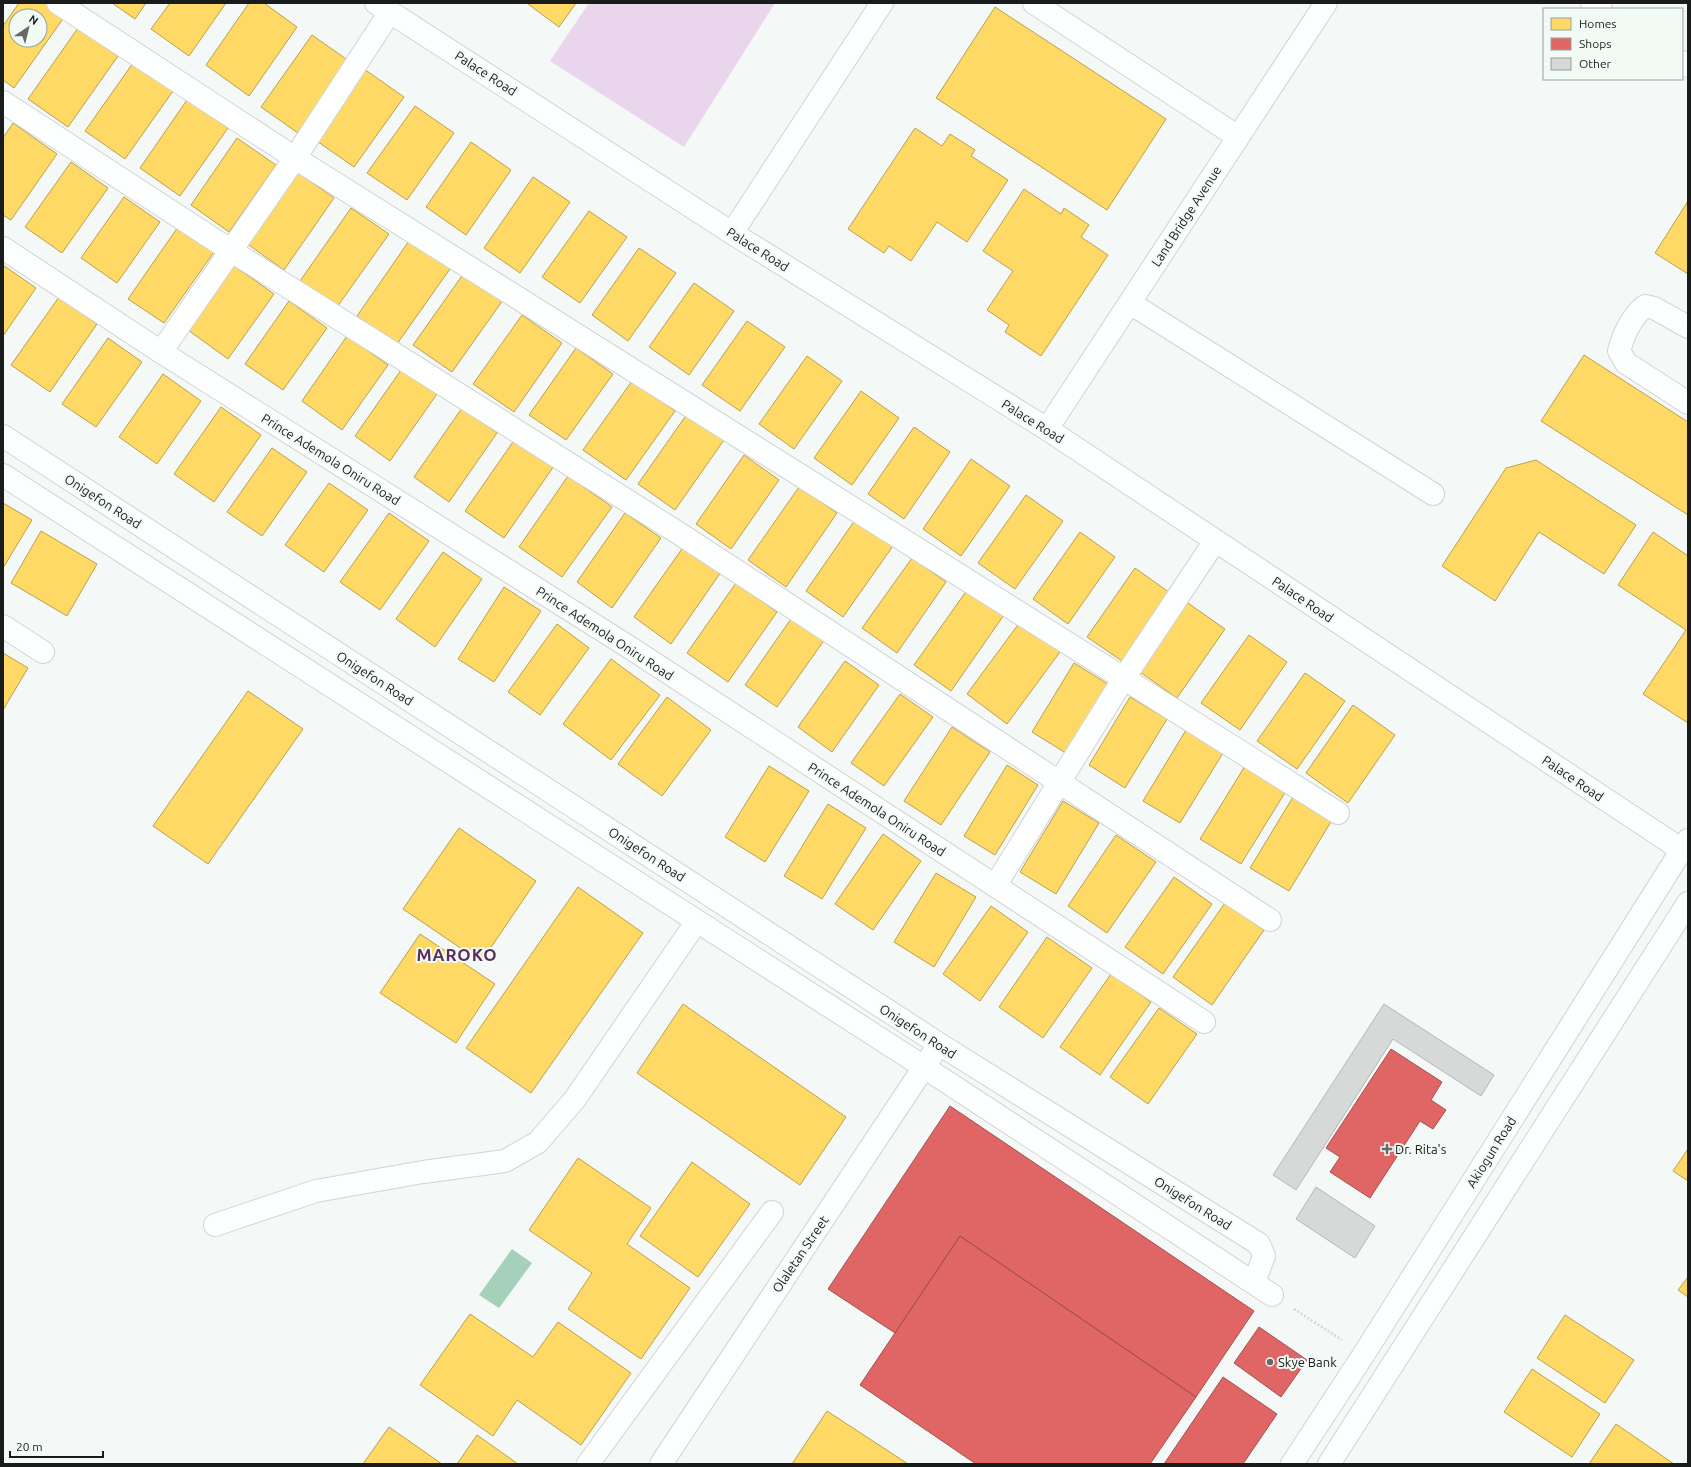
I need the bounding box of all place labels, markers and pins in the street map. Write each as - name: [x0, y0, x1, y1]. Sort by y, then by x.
- place label: Dr. Rita's: [1395, 1142, 1447, 1156]
- marker: Dr. Rita's: [1382, 1144, 1392, 1154]
- place label: Skye Bank: [1278, 1355, 1337, 1369]
- marker: Skye Bank: [1265, 1357, 1275, 1367]

